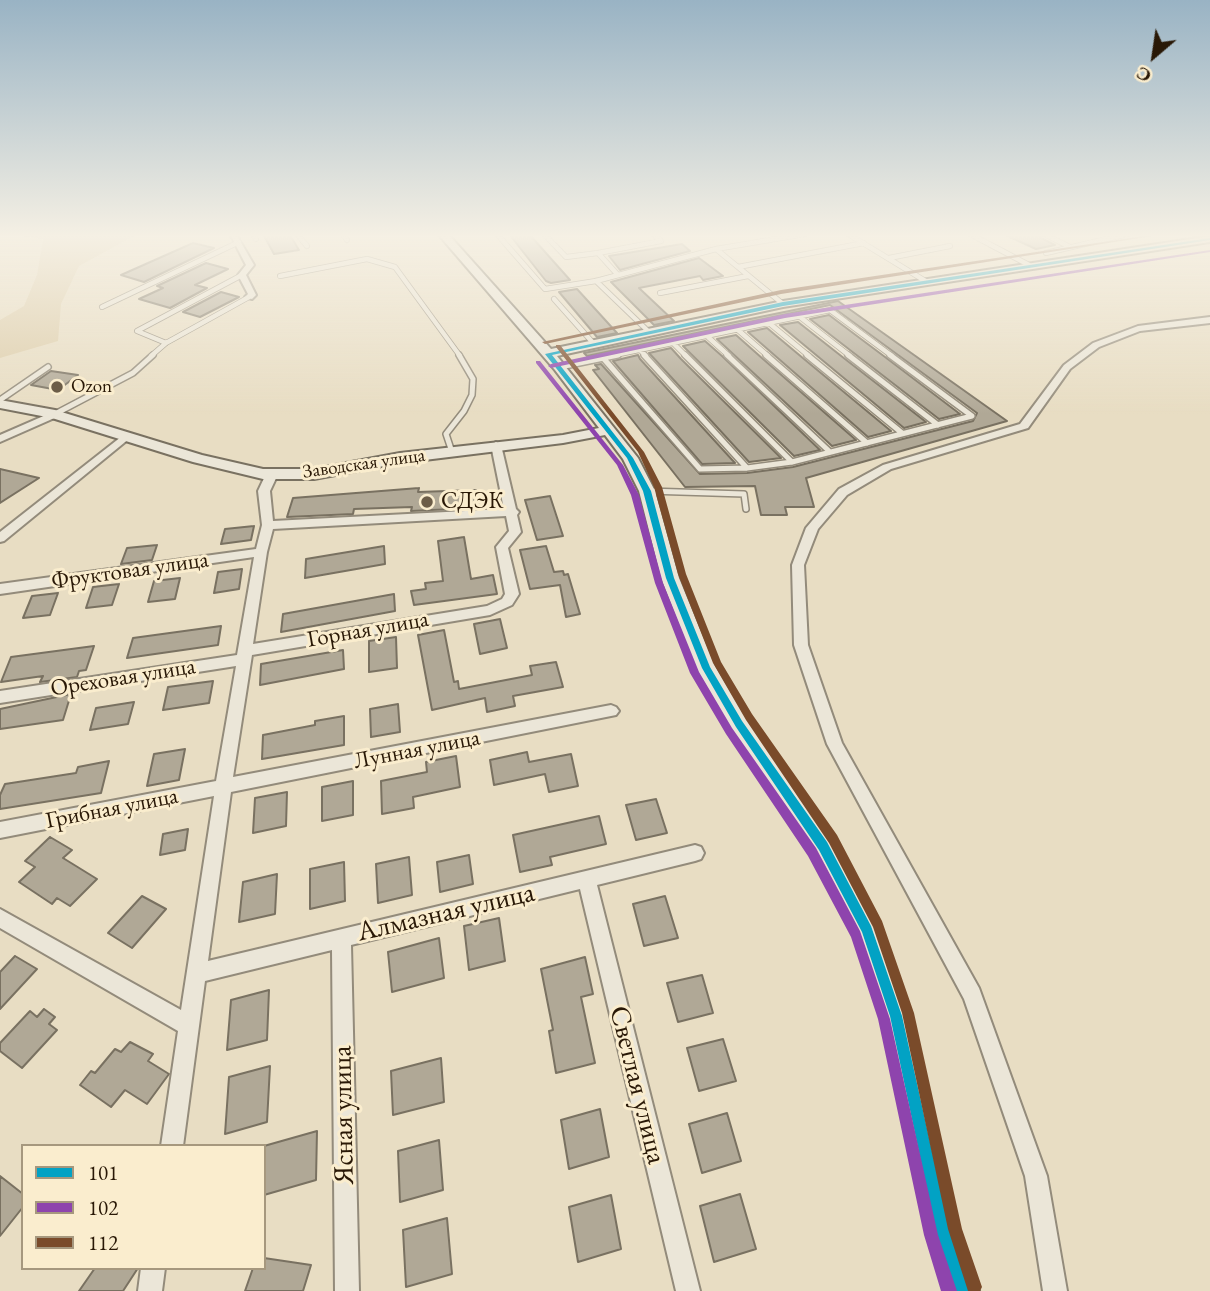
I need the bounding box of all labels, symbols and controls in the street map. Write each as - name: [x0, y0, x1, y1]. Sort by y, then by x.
- north arrow: [1119, 21, 1189, 91]
- text: С: [1132, 61, 1156, 89]
- place label: Ozon: [71, 376, 112, 398]
- marker: Ozon: [49, 379, 65, 395]
- street label: Заводская улица: [301, 444, 427, 484]
- place label: СДЭК: [441, 488, 504, 516]
- marker: СДЭК: [419, 494, 435, 510]
- street label: Фруктовая улица: [50, 546, 210, 596]
- street label: Горная улица: [305, 606, 431, 654]
- street label: Ореховая улица: [49, 653, 197, 703]
- street label: Лунная улица: [351, 724, 483, 776]
- street label: Грибная улица: [43, 783, 181, 835]
- street label: Алмазная улица: [354, 876, 538, 950]
- street label: Светлая улица: [601, 1003, 673, 1167]
- street label: Ясная улица: [326, 1045, 362, 1185]
- legend: [21, 1144, 266, 1270]
- text: 101: [88, 1159, 118, 1186]
- text: 102: [88, 1194, 118, 1221]
- text: 112: [88, 1229, 118, 1256]

